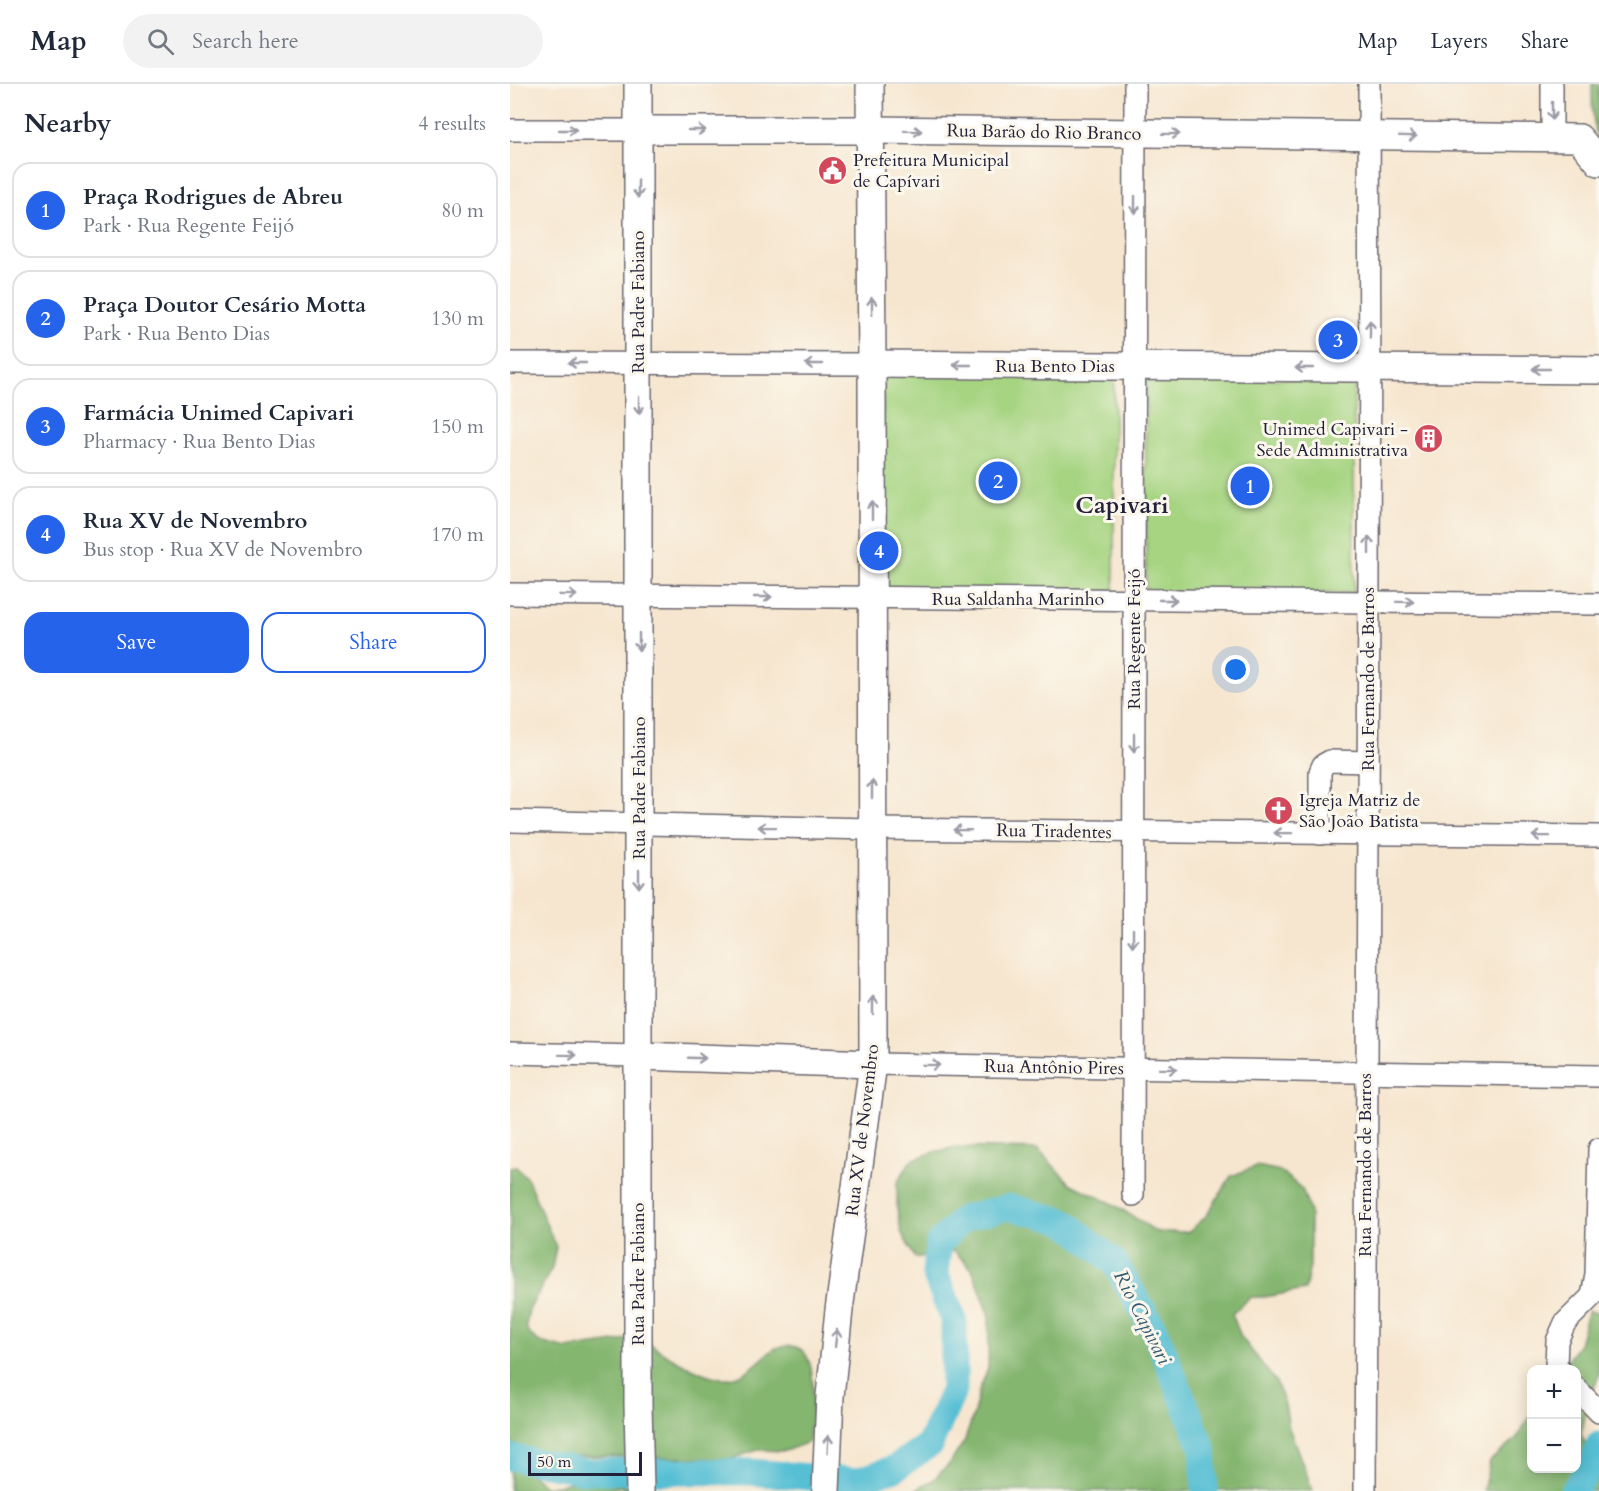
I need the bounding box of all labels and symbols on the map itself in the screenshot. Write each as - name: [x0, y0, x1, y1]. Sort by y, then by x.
- one-way arrow: [1546, 100, 1558, 120]
- street label: Rua Barão do Rio Branco: [946, 118, 1142, 147]
- one-way arrow: [558, 124, 578, 136]
- one-way arrow: [686, 124, 706, 136]
- one-way arrow: [902, 125, 922, 137]
- one-way arrow: [1160, 128, 1180, 140]
- one-way arrow: [1397, 130, 1417, 142]
- place label: Prefeitura Municipal de Capívari: [853, 148, 1010, 194]
- public building icon: Prefeitura Municipal de Capívari: [816, 154, 848, 186]
- one-way arrow: [632, 178, 644, 198]
- one-way arrow: [1129, 195, 1141, 215]
- street label: Rua Padre Fabiano: [626, 230, 651, 374]
- one-way arrow: [866, 296, 877, 316]
- pin: 3: [1318, 318, 1358, 362]
- one-way arrow: [1364, 319, 1376, 339]
- street label: Rua Bento Dias: [995, 354, 1115, 379]
- one-way arrow: [567, 357, 587, 369]
- one-way arrow: [804, 358, 824, 370]
- one-way arrow: [952, 359, 972, 371]
- one-way arrow: [1294, 362, 1314, 374]
- one-way arrow: [1531, 364, 1551, 375]
- one-way arrow: [633, 394, 645, 414]
- place label: Unimed Capivari - Sede Administrativa: [1257, 417, 1408, 463]
- building icon: Unimed Capivari - Sede Administrativa: [1413, 423, 1445, 455]
- pin: 2: [978, 458, 1018, 504]
- pin: 1: [1230, 464, 1270, 508]
- district label: Capivari: [1075, 489, 1169, 522]
- one-way arrow: [866, 501, 878, 521]
- pin: 4: [860, 528, 898, 574]
- one-way arrow: [1363, 535, 1375, 555]
- street label: Rua Regente Feijó: [1122, 568, 1147, 710]
- street label: Rua Saldanha Marinho: [932, 587, 1105, 612]
- street label: Rua Fernando de Barros: [1356, 587, 1381, 771]
- one-way arrow: [558, 589, 578, 601]
- one-way arrow: [753, 591, 773, 603]
- one-way arrow: [1158, 594, 1178, 606]
- one-way arrow: [1395, 596, 1415, 608]
- one-way arrow: [633, 631, 645, 651]
- your location: [1221, 655, 1250, 684]
- street label: Rua Padre Fabiano: [627, 716, 652, 860]
- one-way arrow: [1128, 732, 1140, 752]
- one-way arrow: [866, 780, 878, 800]
- place label: Igreja Matriz de São João Batista: [1299, 788, 1420, 834]
- church icon: Igreja Matriz de São João Batista: [1262, 794, 1294, 826]
- street label: Rua Tiradentes: [996, 818, 1112, 845]
- one-way arrow: [757, 821, 777, 833]
- one-way arrow: [952, 824, 972, 836]
- one-way arrow: [1273, 827, 1293, 839]
- one-way arrow: [1531, 830, 1551, 842]
- one-way arrow: [633, 868, 645, 888]
- one-way arrow: [1127, 927, 1139, 947]
- one-way arrow: [867, 996, 879, 1016]
- street label: Rua XV de Novembro: [840, 1042, 885, 1218]
- one-way arrow: [558, 1049, 578, 1061]
- one-way arrow: [687, 1052, 707, 1064]
- street label: Rua Antônio Pires: [984, 1054, 1124, 1081]
- one-way arrow: [921, 1059, 941, 1071]
- one-way arrow: [1158, 1063, 1178, 1075]
- street label: Rua Fernando de Barros: [1353, 1073, 1378, 1257]
- street label: Rua Padre Fabiano: [626, 1202, 651, 1346]
- water label: Rio Capivari: [1107, 1265, 1178, 1369]
- one-way arrow: [831, 1329, 842, 1349]
- one-way arrow: [822, 1434, 833, 1454]
- scale bar: [528, 1449, 642, 1476]

